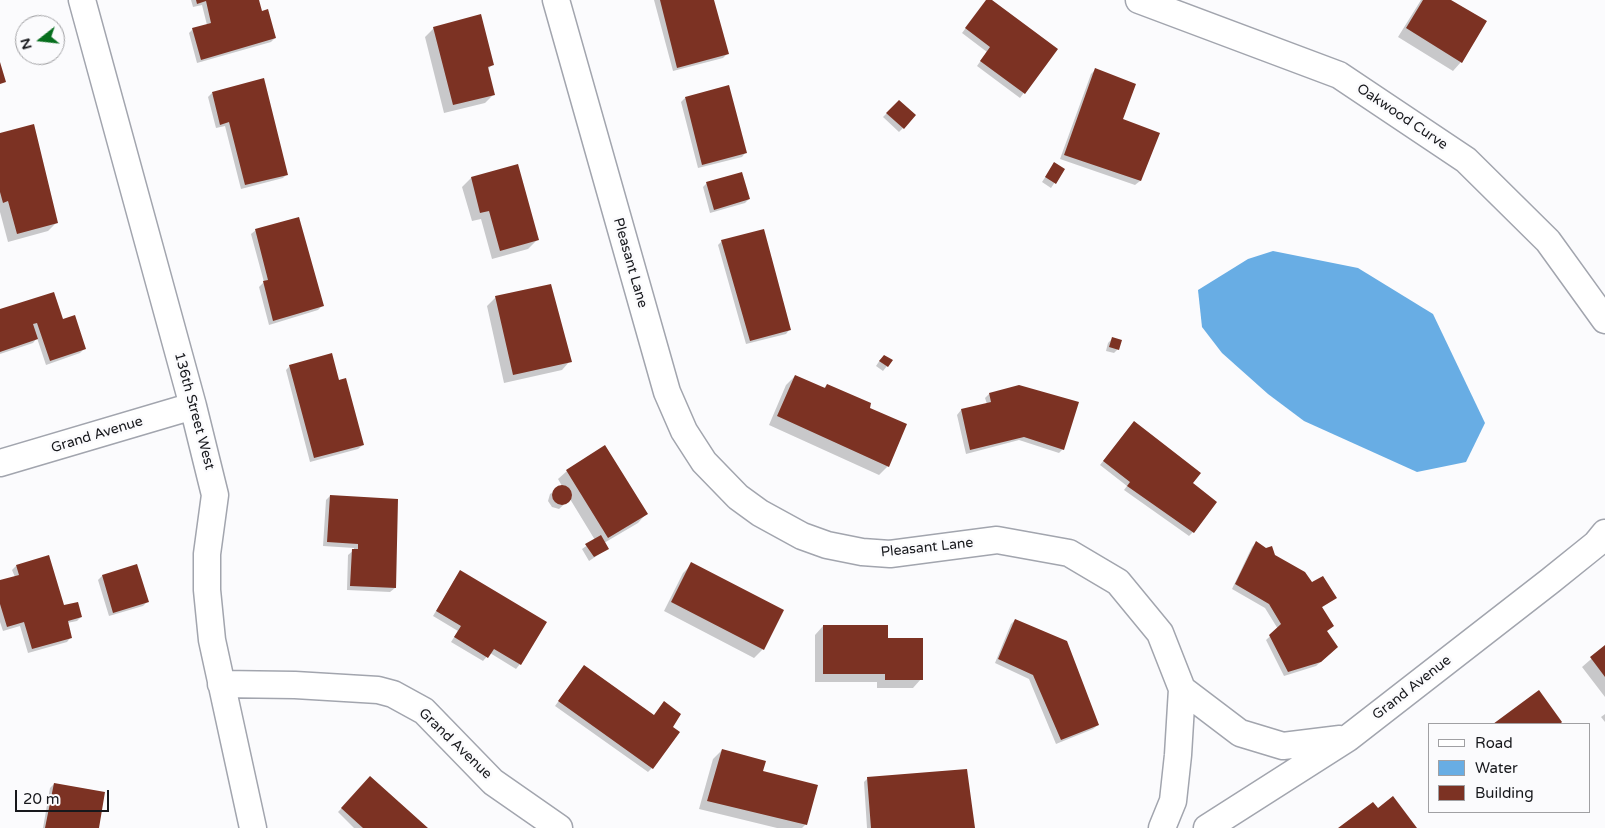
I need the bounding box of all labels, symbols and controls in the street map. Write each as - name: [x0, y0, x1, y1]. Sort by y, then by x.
- north arrow: [15, 15, 65, 65]
- text: N: [16, 36, 36, 52]
- street label: Oakwood Curve: [1353, 80, 1451, 154]
- street label: Pleasant Lane: [609, 216, 651, 310]
- street label: 136th Street West: [170, 350, 218, 472]
- street label: Grand Avenue: [49, 413, 145, 457]
- street label: Pleasant Lane: [880, 535, 974, 561]
- street label: Grand Avenue: [1369, 652, 1455, 724]
- street label: Grand Avenue: [415, 705, 495, 783]
- legend: [1428, 723, 1590, 813]
- text: Road: [1475, 734, 1513, 752]
- text: Water: [1475, 759, 1518, 777]
- scale bar: [18, 780, 111, 812]
- text: Building: [1475, 784, 1534, 802]
- text: 20 m: [23, 790, 60, 808]

